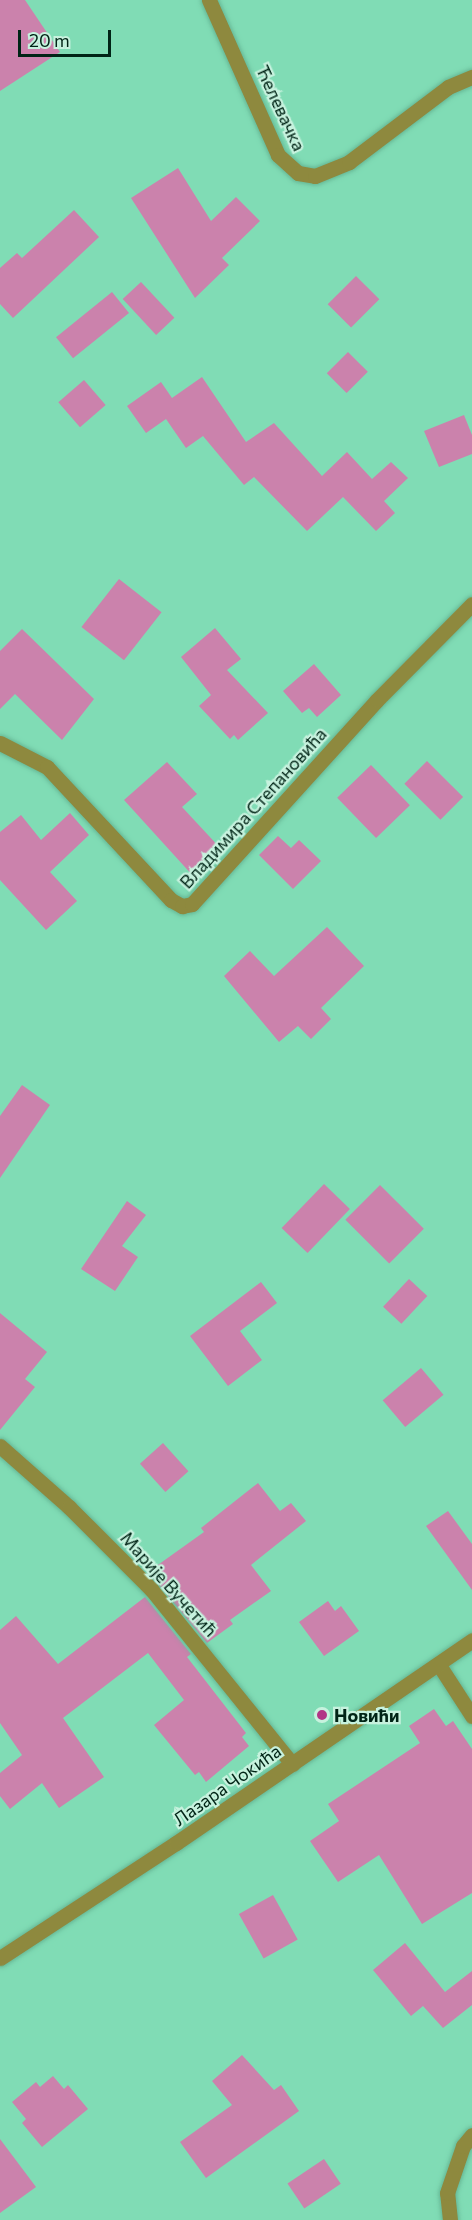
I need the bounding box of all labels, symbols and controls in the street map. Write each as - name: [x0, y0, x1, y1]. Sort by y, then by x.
- scale bar: [21, 18, 114, 56]
- text: 20 m: [29, 29, 70, 51]
- street label: Ћелевачка: [252, 62, 310, 154]
- street label: Владимира Степановића: [175, 723, 331, 893]
- street label: Марије Вучетић: [116, 1527, 222, 1641]
- place label: Новићи: [334, 1704, 399, 1726]
- marker: Новићи: [315, 1708, 329, 1722]
- street label: Лазара Чокића: [169, 1740, 285, 1830]

